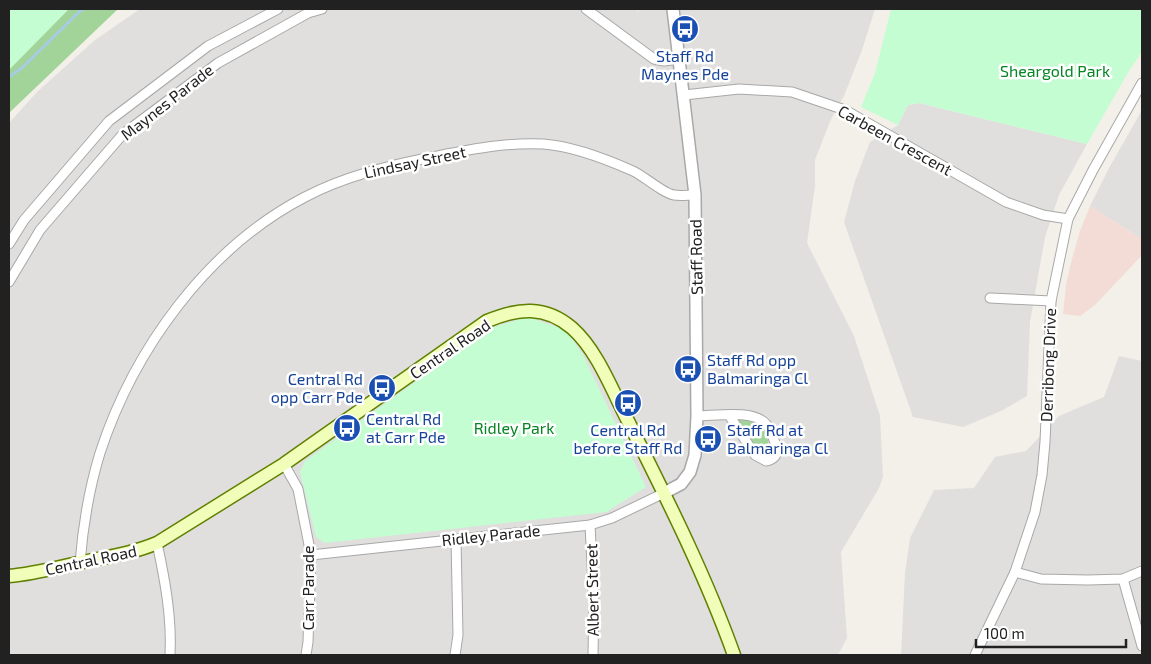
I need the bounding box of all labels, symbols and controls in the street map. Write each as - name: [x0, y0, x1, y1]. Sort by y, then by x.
- bus stop icon: Staff Rd Maynes Pde: [670, 14, 700, 44]
- place label: Staff Rd Maynes Pde: [641, 46, 729, 83]
- street label: Maynes Parade: [117, 60, 217, 144]
- park label: Sheargold Park: [1000, 61, 1110, 80]
- street label: Carbeen Crescent: [835, 100, 955, 179]
- street label: Lindsay Street: [362, 141, 468, 182]
- street label: Staff Road: [685, 219, 706, 295]
- street label: Derribong Drive: [1036, 308, 1059, 422]
- street label: Central Road: [406, 315, 494, 382]
- place label: Staff Rd opp Balmaringa Cl: [707, 350, 808, 387]
- bus stop icon: Staff Rd opp Balmaringa Cl: [673, 354, 703, 384]
- place label: Central Rd opp Carr Pde: [271, 369, 363, 406]
- bus stop icon: Central Rd opp Carr Pde: [367, 373, 397, 403]
- bus stop icon: Central Rd before Staff Rd: [613, 388, 643, 418]
- place label: Central Rd at Carr Pde: [366, 409, 446, 446]
- bus stop icon: Central Rd at Carr Pde: [332, 413, 362, 443]
- park label: Ridley Park: [474, 418, 554, 437]
- place label: Central Rd before Staff Rd: [574, 420, 682, 457]
- place label: Staff Rd at Balmaringa Cl: [727, 420, 828, 457]
- bus stop icon: Staff Rd at Balmaringa Cl: [693, 424, 723, 454]
- street label: Ridley Parade: [441, 520, 541, 549]
- street label: Central Road: [43, 541, 138, 578]
- street label: Albert Street: [581, 543, 602, 637]
- street label: Carr Parade: [298, 545, 317, 631]
- scale bar: [976, 616, 1126, 648]
- text: 100 m: [984, 624, 1025, 642]

